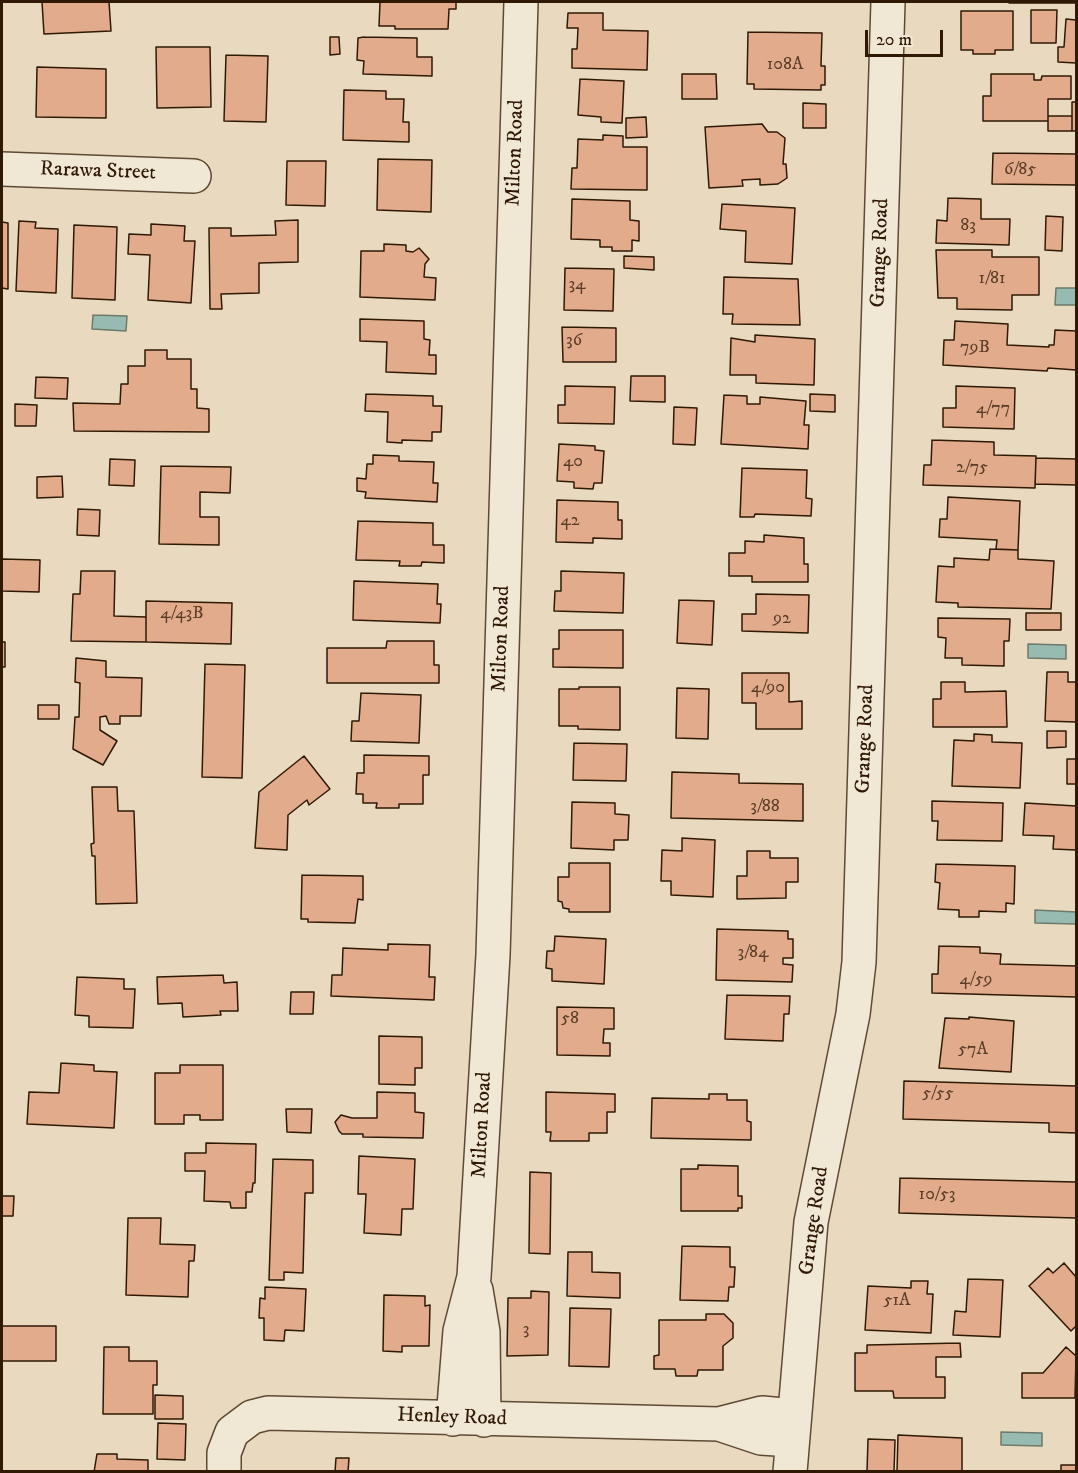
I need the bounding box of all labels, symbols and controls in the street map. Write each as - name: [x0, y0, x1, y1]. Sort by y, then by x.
- scale bar: [868, 18, 946, 56]
- text: 20 m: [876, 29, 912, 51]
- house number: 108A: [767, 54, 803, 76]
- street label: Milton Road: [502, 99, 530, 207]
- street label: Rarawa Street: [40, 157, 156, 187]
- house number: 6/85: [1004, 159, 1036, 181]
- street label: Grange Road: [867, 198, 895, 308]
- house number: 83: [960, 215, 976, 237]
- house number: 1/81: [978, 268, 1006, 290]
- house number: 34: [568, 274, 586, 296]
- house number: 36: [566, 330, 582, 352]
- house number: 79B: [960, 337, 990, 359]
- house number: 4/77: [976, 398, 1010, 420]
- house number: 40: [563, 451, 583, 473]
- house number: 2/75: [956, 457, 988, 479]
- house number: 42: [560, 510, 580, 532]
- street label: Milton Road: [488, 585, 516, 693]
- house number: 4/43B: [160, 603, 204, 625]
- house number: 92: [773, 608, 791, 630]
- house number: 4/90: [751, 677, 785, 699]
- street label: Grange Road: [852, 684, 880, 794]
- house number: 3/88: [750, 796, 780, 818]
- house number: 3/84: [738, 942, 768, 964]
- house number: 4/59: [959, 969, 993, 991]
- house number: 58: [561, 1008, 579, 1030]
- house number: 57A: [958, 1039, 988, 1061]
- street label: Milton Road: [468, 1071, 498, 1179]
- house number: 5/55: [922, 1083, 954, 1105]
- street label: Grange Road: [795, 1165, 835, 1277]
- house number: 10/53: [919, 1184, 955, 1206]
- house number: 51A: [883, 1290, 911, 1312]
- house number: 3: [523, 1319, 529, 1341]
- street label: Henley Road: [397, 1403, 507, 1433]

